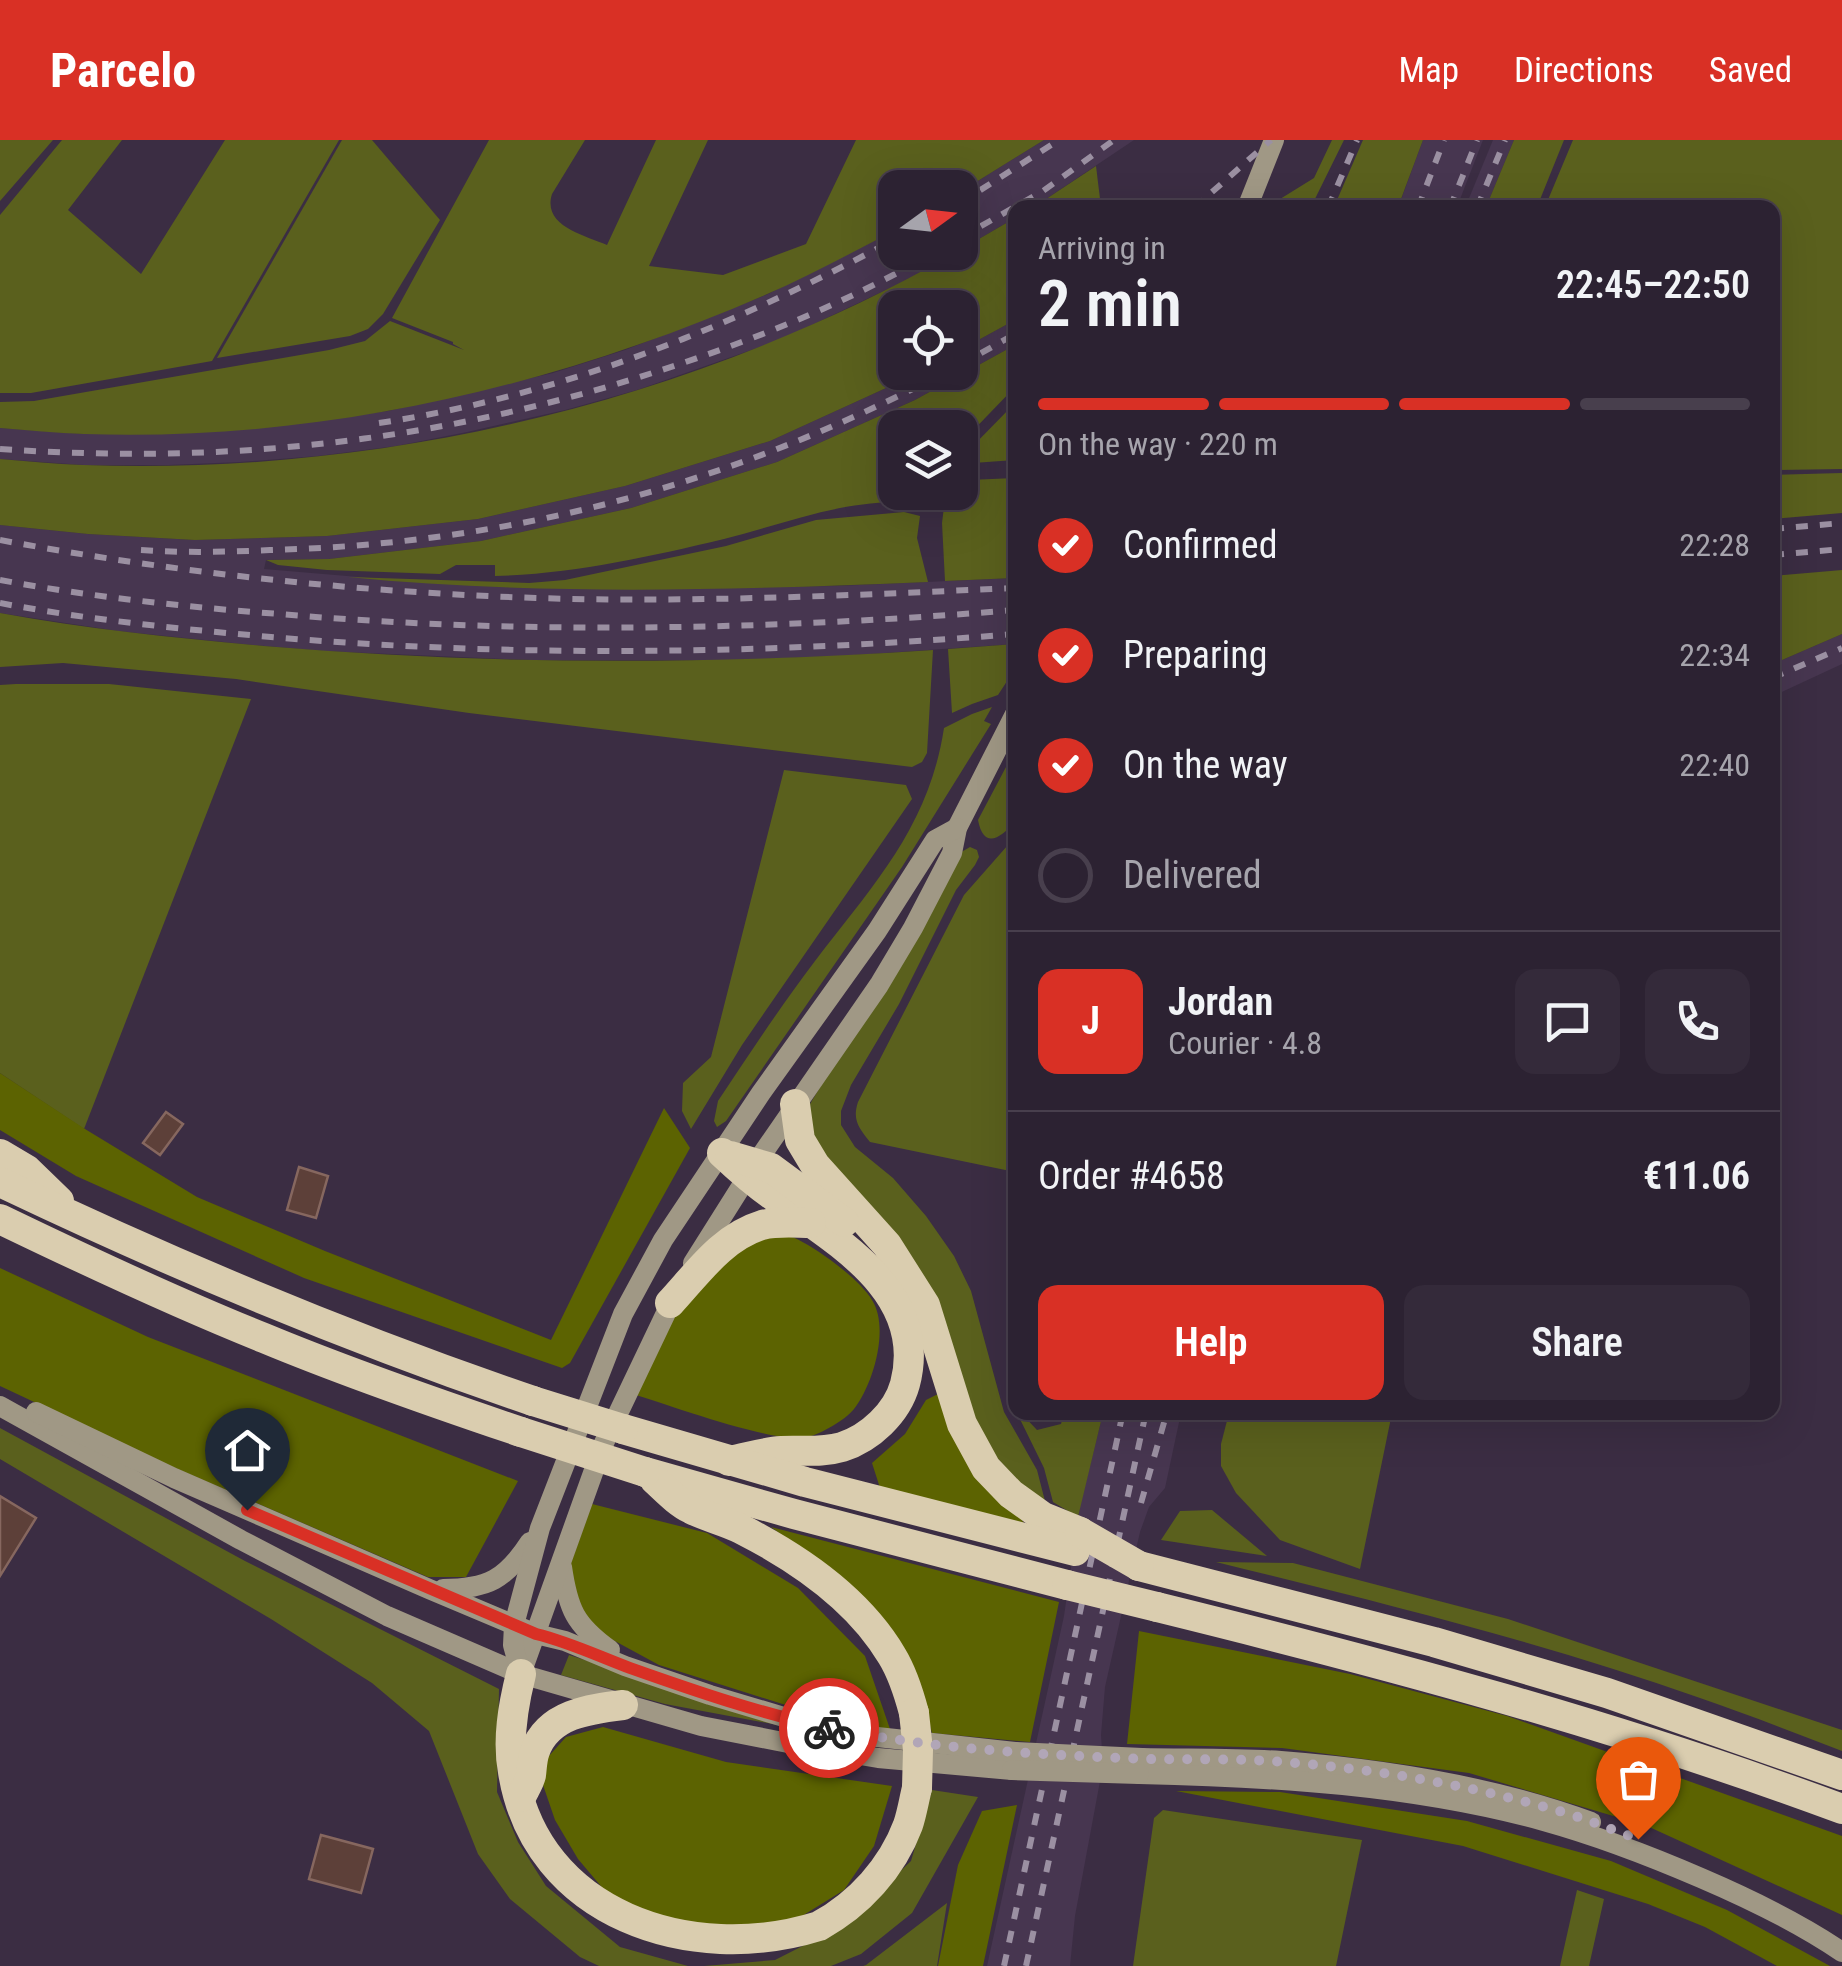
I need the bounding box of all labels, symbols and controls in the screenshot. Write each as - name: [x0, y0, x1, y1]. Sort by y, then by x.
- text: Parcelo: [50, 42, 196, 99]
- text: Map: [1399, 50, 1459, 91]
- text: Directions: [1514, 50, 1654, 91]
- text: Saved: [1709, 50, 1792, 91]
- north arrow: [878, 170, 978, 270]
- map controls: [878, 170, 978, 510]
- text: Arriving in: [1038, 229, 1166, 267]
- text: 22:45–22:50: [1556, 263, 1750, 307]
- text: 2 min: [1038, 266, 1182, 342]
- button: locate: [878, 290, 978, 390]
- button: layers: [878, 410, 978, 510]
- text: On the way · 220 m: [1038, 425, 1278, 463]
- icon: check: [1038, 518, 1093, 573]
- text: Confirmed: [1123, 523, 1278, 567]
- text: 22:28: [1679, 526, 1750, 564]
- icon: check: [1038, 628, 1093, 683]
- text: Preparing: [1123, 633, 1268, 677]
- text: 22:34: [1679, 636, 1750, 674]
- icon: check: [1038, 738, 1093, 793]
- text: On the way: [1123, 743, 1288, 787]
- text: 22:40: [1679, 746, 1750, 784]
- text: Delivered: [1123, 853, 1262, 897]
- button: chat: [1515, 969, 1620, 1074]
- button: phone: [1645, 969, 1750, 1074]
- text: Jordan: [1168, 980, 1273, 1024]
- text: J: [1081, 999, 1100, 1043]
- text: Courier · 4.8: [1168, 1024, 1322, 1062]
- text: Order #4658: [1038, 1154, 1225, 1198]
- text: €11.06: [1643, 1154, 1750, 1198]
- button: Help: [1038, 1285, 1384, 1400]
- button: Share: [1404, 1285, 1750, 1400]
- pin: [205, 1408, 290, 1511]
- icon: home: [220, 1423, 275, 1478]
- courier: [779, 1678, 879, 1778]
- icon: bike: [802, 1701, 857, 1756]
- pin: [1596, 1737, 1681, 1840]
- icon: bag: [1611, 1752, 1666, 1807]

